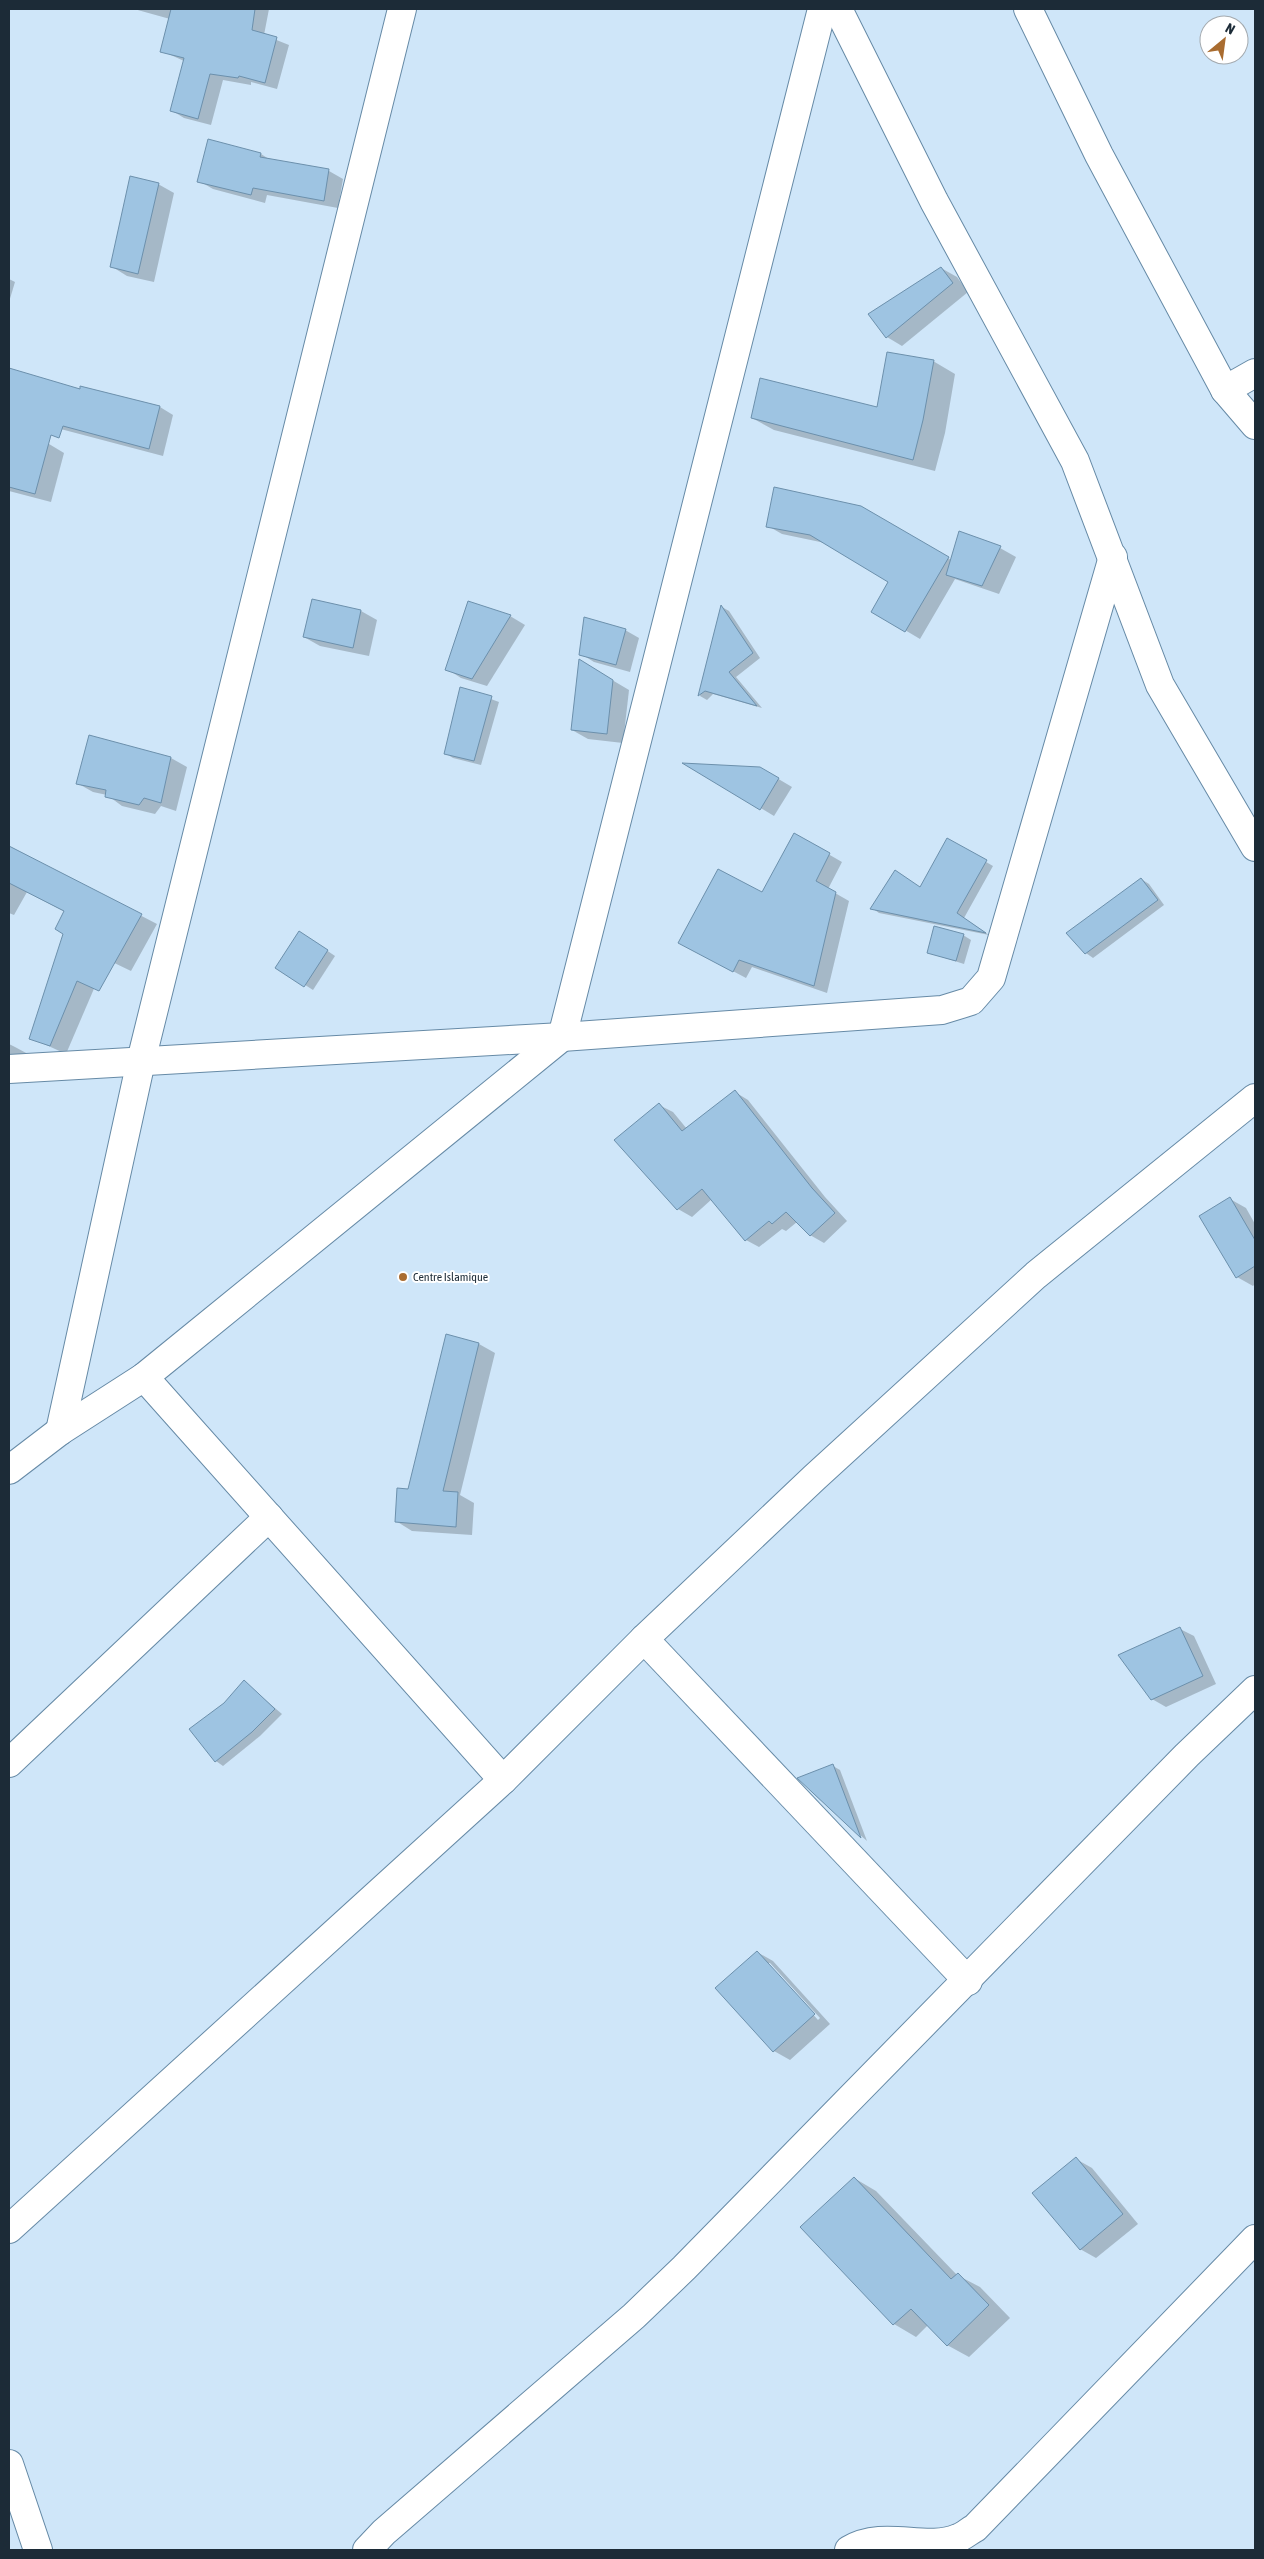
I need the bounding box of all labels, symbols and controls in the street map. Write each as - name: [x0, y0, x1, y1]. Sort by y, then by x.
- north arrow: [1199, 15, 1249, 65]
- text: N: [1223, 20, 1238, 38]
- place label: Centre Islamique: [413, 1270, 488, 1284]
- marker: Centre Islamique: [397, 1271, 409, 1283]

